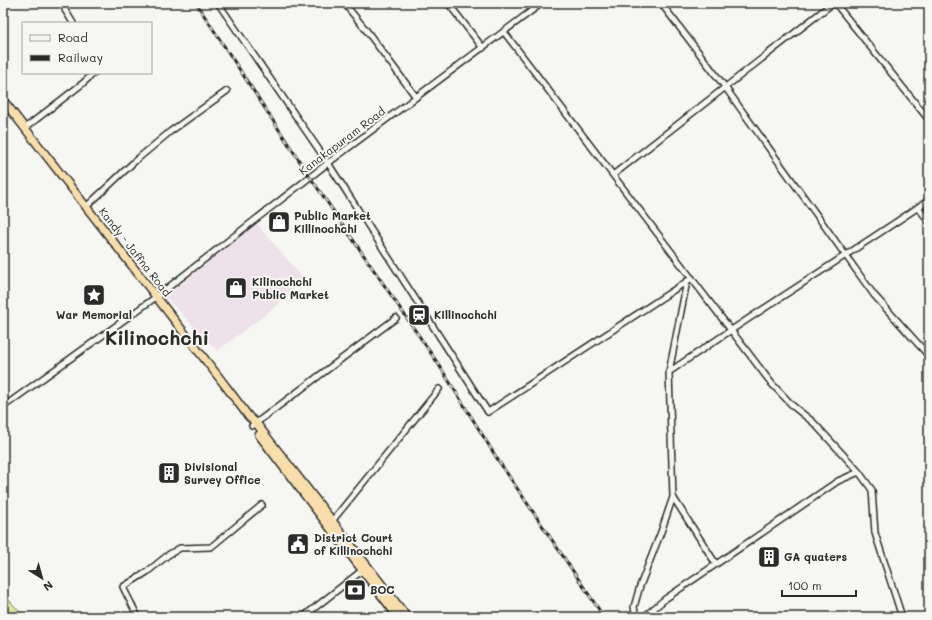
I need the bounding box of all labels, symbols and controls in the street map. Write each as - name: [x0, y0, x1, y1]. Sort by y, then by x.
- legend: [22, 22, 152, 74]
- text: Road: [58, 29, 88, 45]
- text: Railway: [58, 49, 103, 65]
- street label: Kanakapuram Road: [296, 103, 388, 178]
- street label: Kandy - Jaffna Road: [96, 204, 175, 299]
- place label: Public Market Killinochchi: [294, 208, 371, 236]
- shop icon: Public Market Killinochchi: [266, 209, 292, 235]
- place label: Kilinochchi Public Market: [252, 274, 329, 302]
- shop icon: Kilinochchi Public Market: [223, 275, 249, 301]
- place icon: War Memorial: [81, 282, 107, 308]
- station icon: Killinochchi: [406, 302, 432, 328]
- place label: War Memorial: [56, 307, 132, 322]
- place label: Killinochchi: [434, 307, 497, 322]
- district label: Kilinochchi: [105, 325, 209, 350]
- place label: Divisional Survey Office: [184, 459, 261, 487]
- building icon: Divisional Survey Office: [156, 460, 182, 486]
- place label: District Court of Killinochchi: [314, 530, 393, 558]
- public building icon: District Court of Killinochchi: [285, 531, 311, 557]
- building icon: GA quaters: [756, 544, 782, 570]
- place label: GA quaters: [784, 549, 847, 564]
- north arrow: [22, 558, 62, 598]
- scale bar: [782, 572, 856, 598]
- bank icon: BOC: [342, 577, 368, 603]
- text: 100 m: [788, 577, 822, 593]
- text: N: [40, 578, 56, 595]
- place label: BOC: [370, 582, 395, 597]

